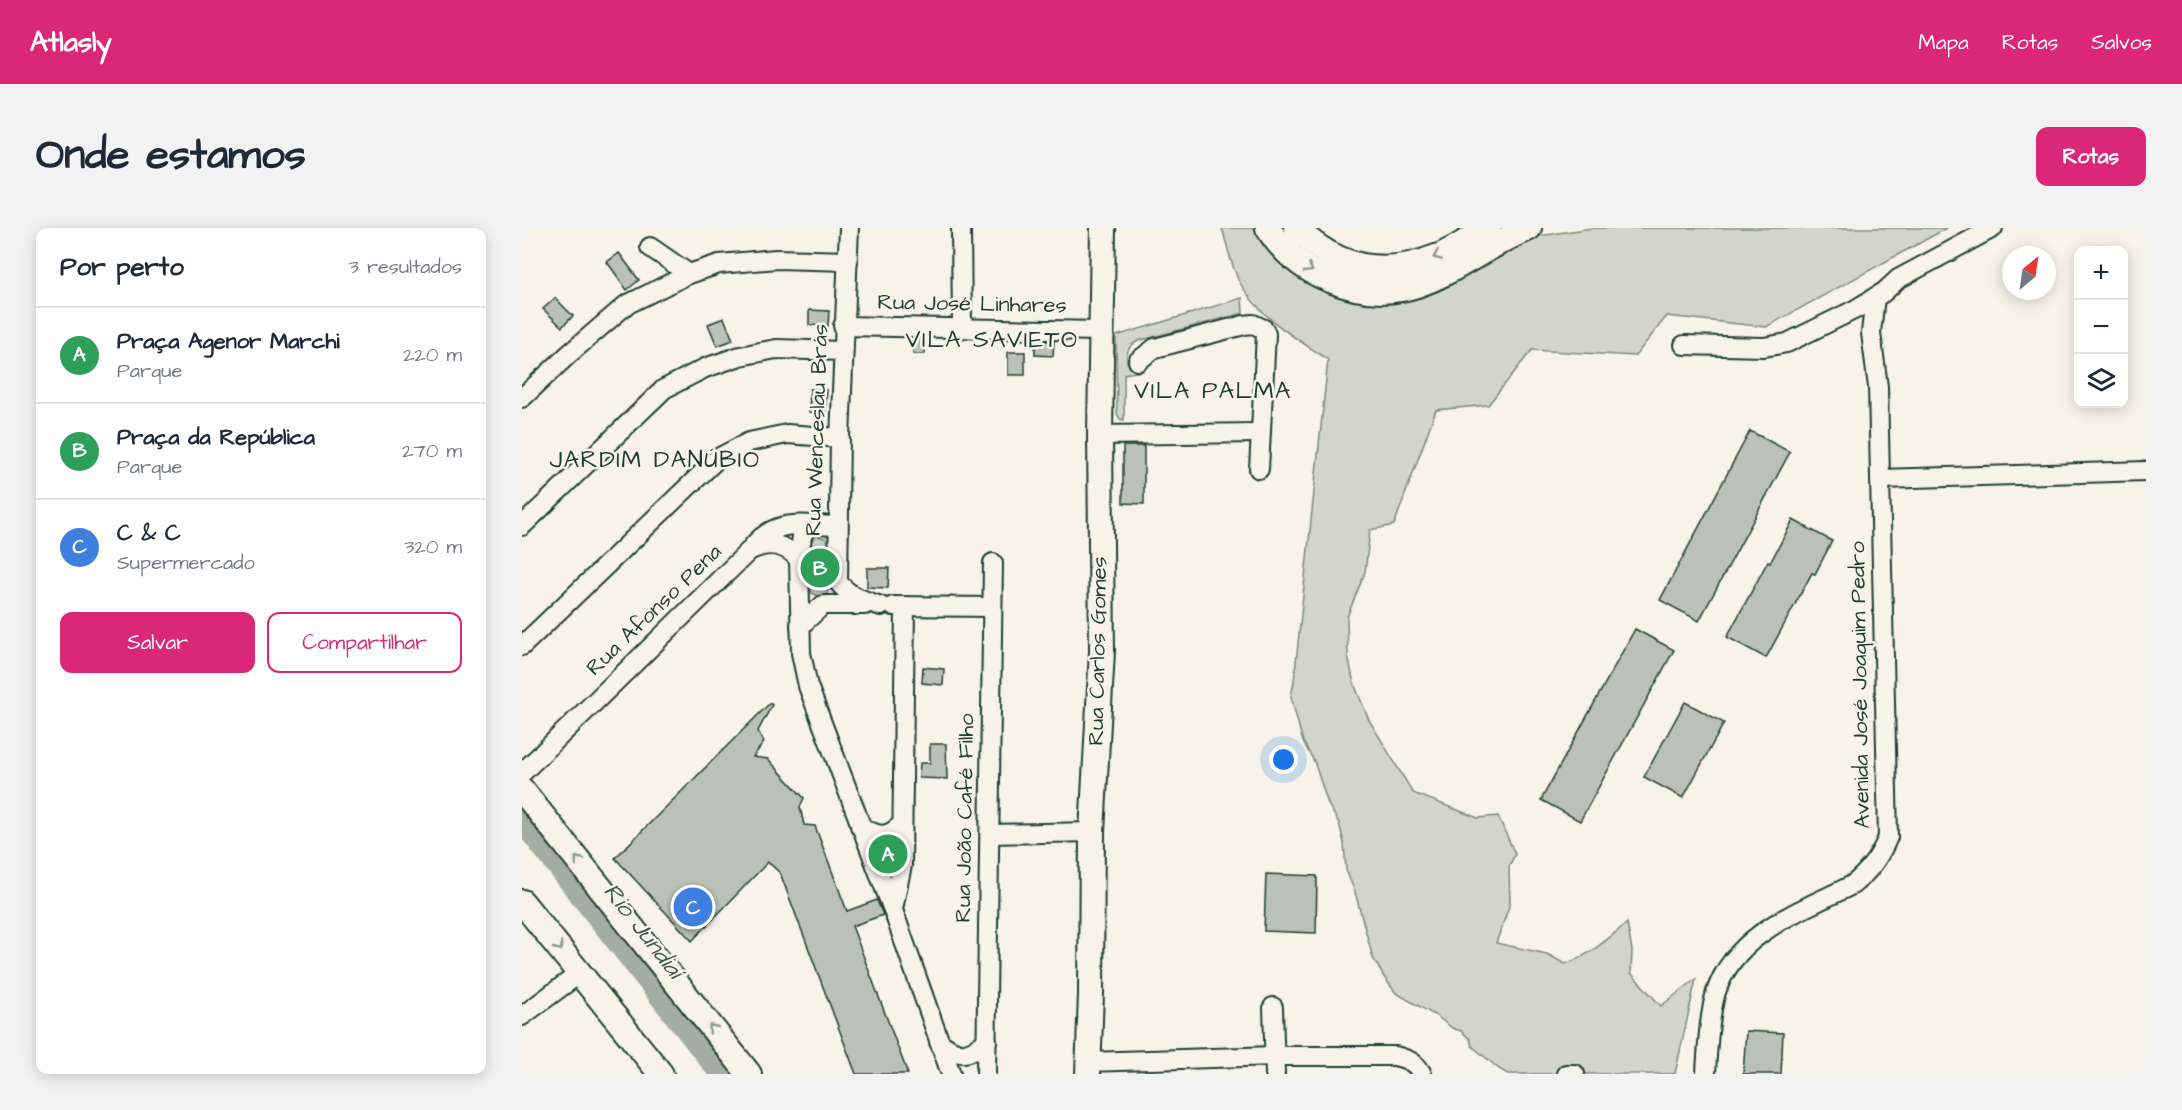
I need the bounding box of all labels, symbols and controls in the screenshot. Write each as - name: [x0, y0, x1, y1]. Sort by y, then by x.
- text: Atlasly: [30, 23, 112, 62]
- text: Mapa: [1918, 28, 1969, 57]
- text: Rotas: [2002, 28, 2058, 57]
- text: Salvos: [2091, 28, 2152, 57]
- text: Onde estamos: [36, 127, 306, 185]
- button: Rotas: [2036, 127, 2146, 186]
- north arrow: [2002, 246, 2056, 300]
- map controls: [2074, 246, 2128, 408]
- button: +: [2074, 246, 2128, 300]
- text: Por perto: [60, 249, 184, 285]
- one-way arrow: [1432, 249, 1443, 261]
- text: 3 resultados: [349, 253, 462, 281]
- one-way arrow: [1302, 262, 1313, 274]
- street label: Rua José Linhares: [877, 287, 1067, 321]
- button: −: [2074, 300, 2128, 354]
- district label: VILA SAVIETO: [906, 323, 1079, 357]
- street label: Rua Wenceslau Brás: [798, 324, 836, 536]
- text: Praça Agenor Marchi: [117, 326, 340, 357]
- text: A: [73, 341, 86, 369]
- text: 220 m: [403, 341, 462, 369]
- button: layers: [2074, 354, 2128, 408]
- text: Parque: [117, 357, 182, 385]
- district label: VILA PALMA: [1134, 374, 1292, 408]
- text: Praça da República: [117, 422, 315, 453]
- text: B: [72, 437, 87, 465]
- text: 270 m: [402, 437, 462, 465]
- district label: JARDIM DANÚBIO: [549, 443, 761, 477]
- text: Parque: [117, 453, 182, 481]
- text: C & C: [117, 518, 181, 549]
- text: C: [72, 533, 87, 561]
- text: 320 m: [404, 533, 462, 561]
- street label: Rua Afonso Pena: [579, 537, 729, 683]
- street label: Avenida José Joaquim Pedro: [1842, 540, 1878, 829]
- pin: B: [800, 546, 840, 590]
- text: Supermercado: [117, 549, 255, 577]
- street label: Rua Carlos Gomes: [1081, 556, 1115, 746]
- button: Salvar: [60, 612, 255, 673]
- button: Compartilhar: [267, 612, 462, 673]
- street label: Rua João Café Filho: [948, 713, 982, 923]
- your location: [1269, 745, 1298, 774]
- pin: A: [868, 832, 908, 876]
- one-way arrow: [574, 855, 585, 866]
- water label: Rio Jundiaí: [595, 876, 694, 989]
- pin: C: [674, 884, 712, 930]
- one-way arrow: [551, 940, 562, 951]
- one-way arrow: [709, 1024, 720, 1035]

